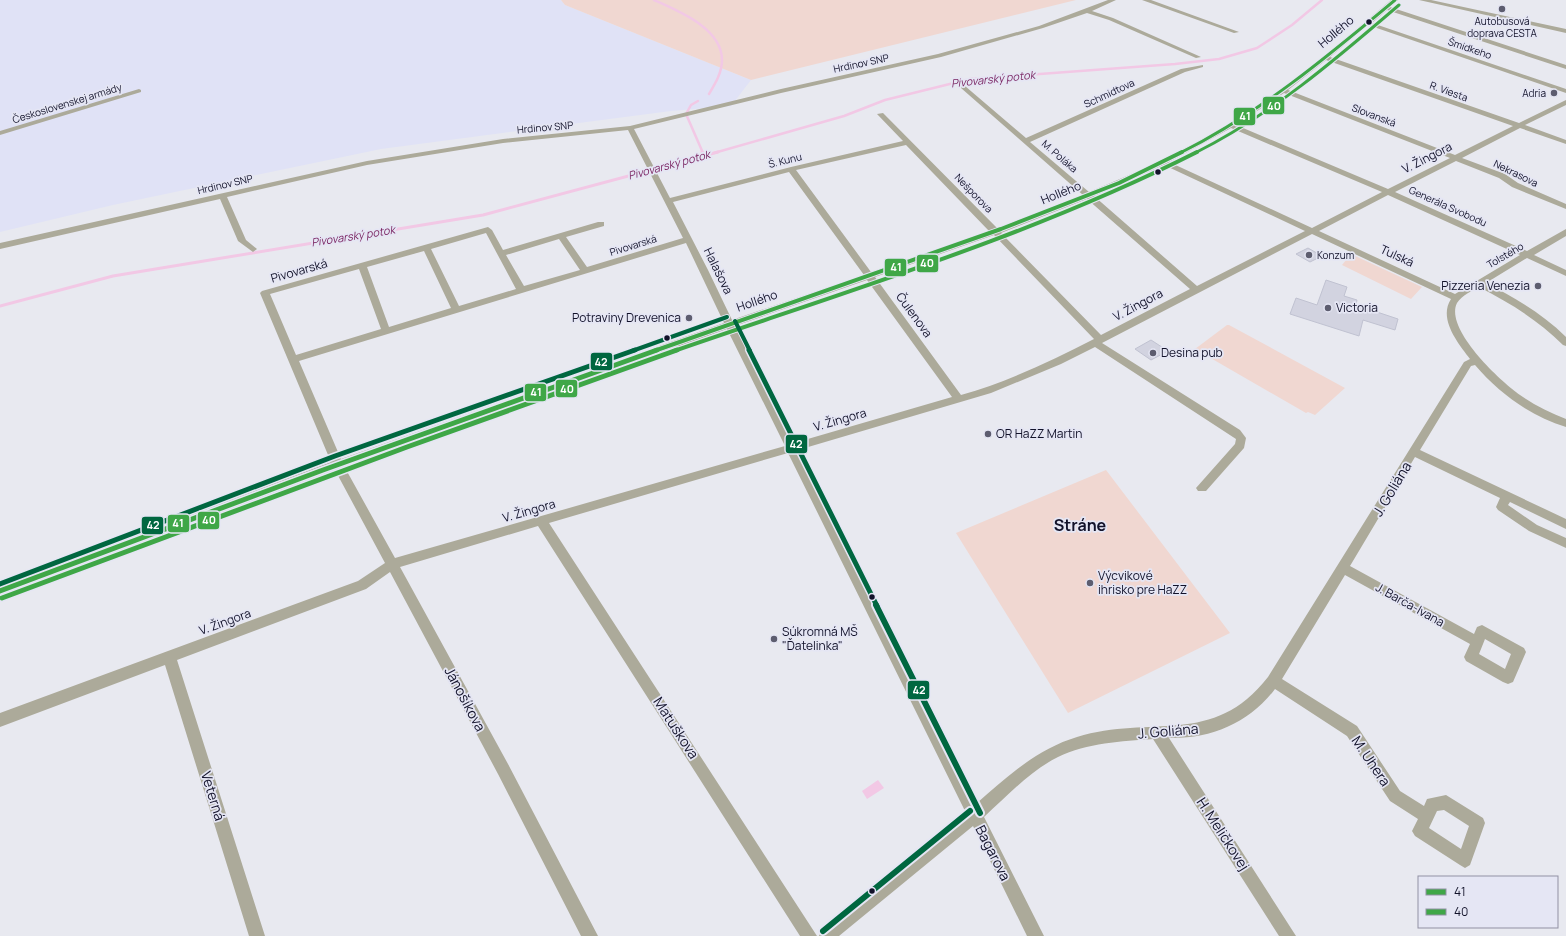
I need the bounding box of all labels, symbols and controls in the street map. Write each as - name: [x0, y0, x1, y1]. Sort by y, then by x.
- marker: Autobusová doprava CESTA: [1497, 4, 1507, 14]
- street label: Hollého: [1314, 12, 1357, 52]
- place label: Autobusová doprava CESTA: [1467, 14, 1538, 40]
- unlabelled marker: [1364, 17, 1374, 27]
- street label: Šmidkeho: [1446, 34, 1494, 62]
- street label: Hrdinov SNP: [832, 50, 890, 76]
- water label: Pivovarský potok: [950, 66, 1037, 90]
- street label: Schmidtova: [1081, 75, 1137, 111]
- street label: R. Viesta: [1428, 78, 1470, 104]
- street label: Československej armády: [11, 79, 124, 126]
- place label: Adria: [1522, 86, 1546, 100]
- marker: Adria: [1549, 88, 1559, 98]
- line badge: 40: [1262, 96, 1285, 115]
- text: 40: [1267, 98, 1281, 113]
- street label: Slovanská: [1350, 100, 1398, 130]
- line badge: 41: [1233, 107, 1256, 126]
- text: 41: [1239, 108, 1251, 123]
- street label: Hrdinov SNP: [516, 118, 574, 136]
- street label: M. Poláka: [1039, 137, 1081, 175]
- street label: V. Žingora: [1399, 138, 1455, 177]
- water label: Pivovarský potok: [626, 146, 713, 183]
- street label: Š. Kunu: [767, 149, 803, 171]
- street label: Nekrasova: [1491, 156, 1541, 190]
- unlabelled marker: [1153, 167, 1163, 177]
- street label: Nešporova: [952, 170, 996, 216]
- street label: Hrdinov SNP: [196, 171, 254, 197]
- street label: Hollého: [1038, 177, 1084, 208]
- street label: Generála Svobodu: [1407, 183, 1489, 230]
- water label: Pivovarský potok: [310, 221, 397, 250]
- street label: Pivovarská: [608, 231, 658, 259]
- street label: Tolstého: [1484, 239, 1526, 271]
- street label: Tulská: [1378, 240, 1417, 271]
- street label: Halašova: [700, 245, 737, 297]
- place label: Konzum: [1317, 248, 1354, 262]
- marker: Konzum: [1304, 250, 1314, 260]
- street label: Pivovarská: [269, 254, 329, 287]
- line badge: 40: [916, 254, 939, 273]
- text: 40: [920, 255, 934, 270]
- line badge: 41: [884, 258, 907, 277]
- text: 41: [890, 259, 902, 274]
- place label: Pizzeria Venezia: [1441, 277, 1530, 294]
- marker: Pizzeria Venezia: [1533, 281, 1543, 291]
- street label: V. Žingora: [1110, 284, 1166, 325]
- street label: Hollého: [734, 286, 780, 315]
- street label: Čulenova: [892, 289, 936, 341]
- place label: Victoria: [1336, 299, 1378, 316]
- marker: Victoria: [1323, 303, 1333, 313]
- place label: Potraviny Drevenica: [572, 309, 681, 326]
- marker: Potraviny Drevenica: [684, 313, 694, 323]
- unlabelled marker: [662, 333, 672, 343]
- place label: Desina pub: [1161, 344, 1223, 361]
- marker: Desina pub: [1148, 348, 1158, 358]
- line badge: 42: [590, 352, 613, 371]
- text: 42: [594, 354, 608, 369]
- line badge: 40: [555, 379, 578, 398]
- text: 40: [560, 381, 574, 396]
- line badge: 41: [524, 383, 547, 402]
- text: 41: [530, 384, 542, 399]
- street label: V. Žingora: [811, 404, 868, 435]
- place label: OR HaZZ Martin: [996, 425, 1082, 442]
- marker: OR HaZZ Martin: [983, 429, 993, 439]
- line badge: 42: [785, 434, 808, 454]
- text: 42: [789, 436, 803, 451]
- street label: J. Goliána: [1368, 458, 1415, 520]
- street label: V. Žingora: [500, 495, 557, 526]
- line badge: 40: [197, 511, 220, 530]
- text: 40: [202, 512, 216, 527]
- line badge: 41: [167, 514, 190, 533]
- district label: Stráne: [1054, 514, 1107, 536]
- text: 41: [172, 515, 184, 530]
- line badge: 42: [141, 516, 164, 535]
- text: 42: [146, 517, 160, 532]
- place label: Výcvikové ihrisko pre HaZZ: [1098, 567, 1187, 598]
- marker: Výcvikové ihrisko pre HaZZ: [1085, 578, 1095, 588]
- street label: J. Barča-Ivana: [1373, 579, 1448, 630]
- unlabelled marker: [867, 592, 877, 602]
- street label: V. Žingora: [196, 604, 253, 639]
- place label: Súkromná MŠ "Ďatelinka": [782, 623, 858, 654]
- marker: Súkromná MŠ "Ďatelinka": [769, 634, 779, 644]
- street label: Jánošíkova: [440, 663, 490, 734]
- line badge: 42: [907, 680, 930, 700]
- text: 42: [912, 682, 926, 697]
- street label: Matuškova: [649, 693, 703, 762]
- street label: J. Goliána: [1137, 718, 1199, 743]
- street label: M. Uhera: [1348, 732, 1395, 790]
- street label: Veterná: [197, 769, 230, 823]
- street label: H. Meličkovej: [1193, 794, 1254, 874]
- street label: Bagarova: [971, 822, 1015, 884]
- legend: [1418, 876, 1558, 928]
- text: 41: [1454, 883, 1466, 900]
- unlabelled marker: [867, 886, 877, 896]
- text: 40: [1454, 903, 1468, 920]

